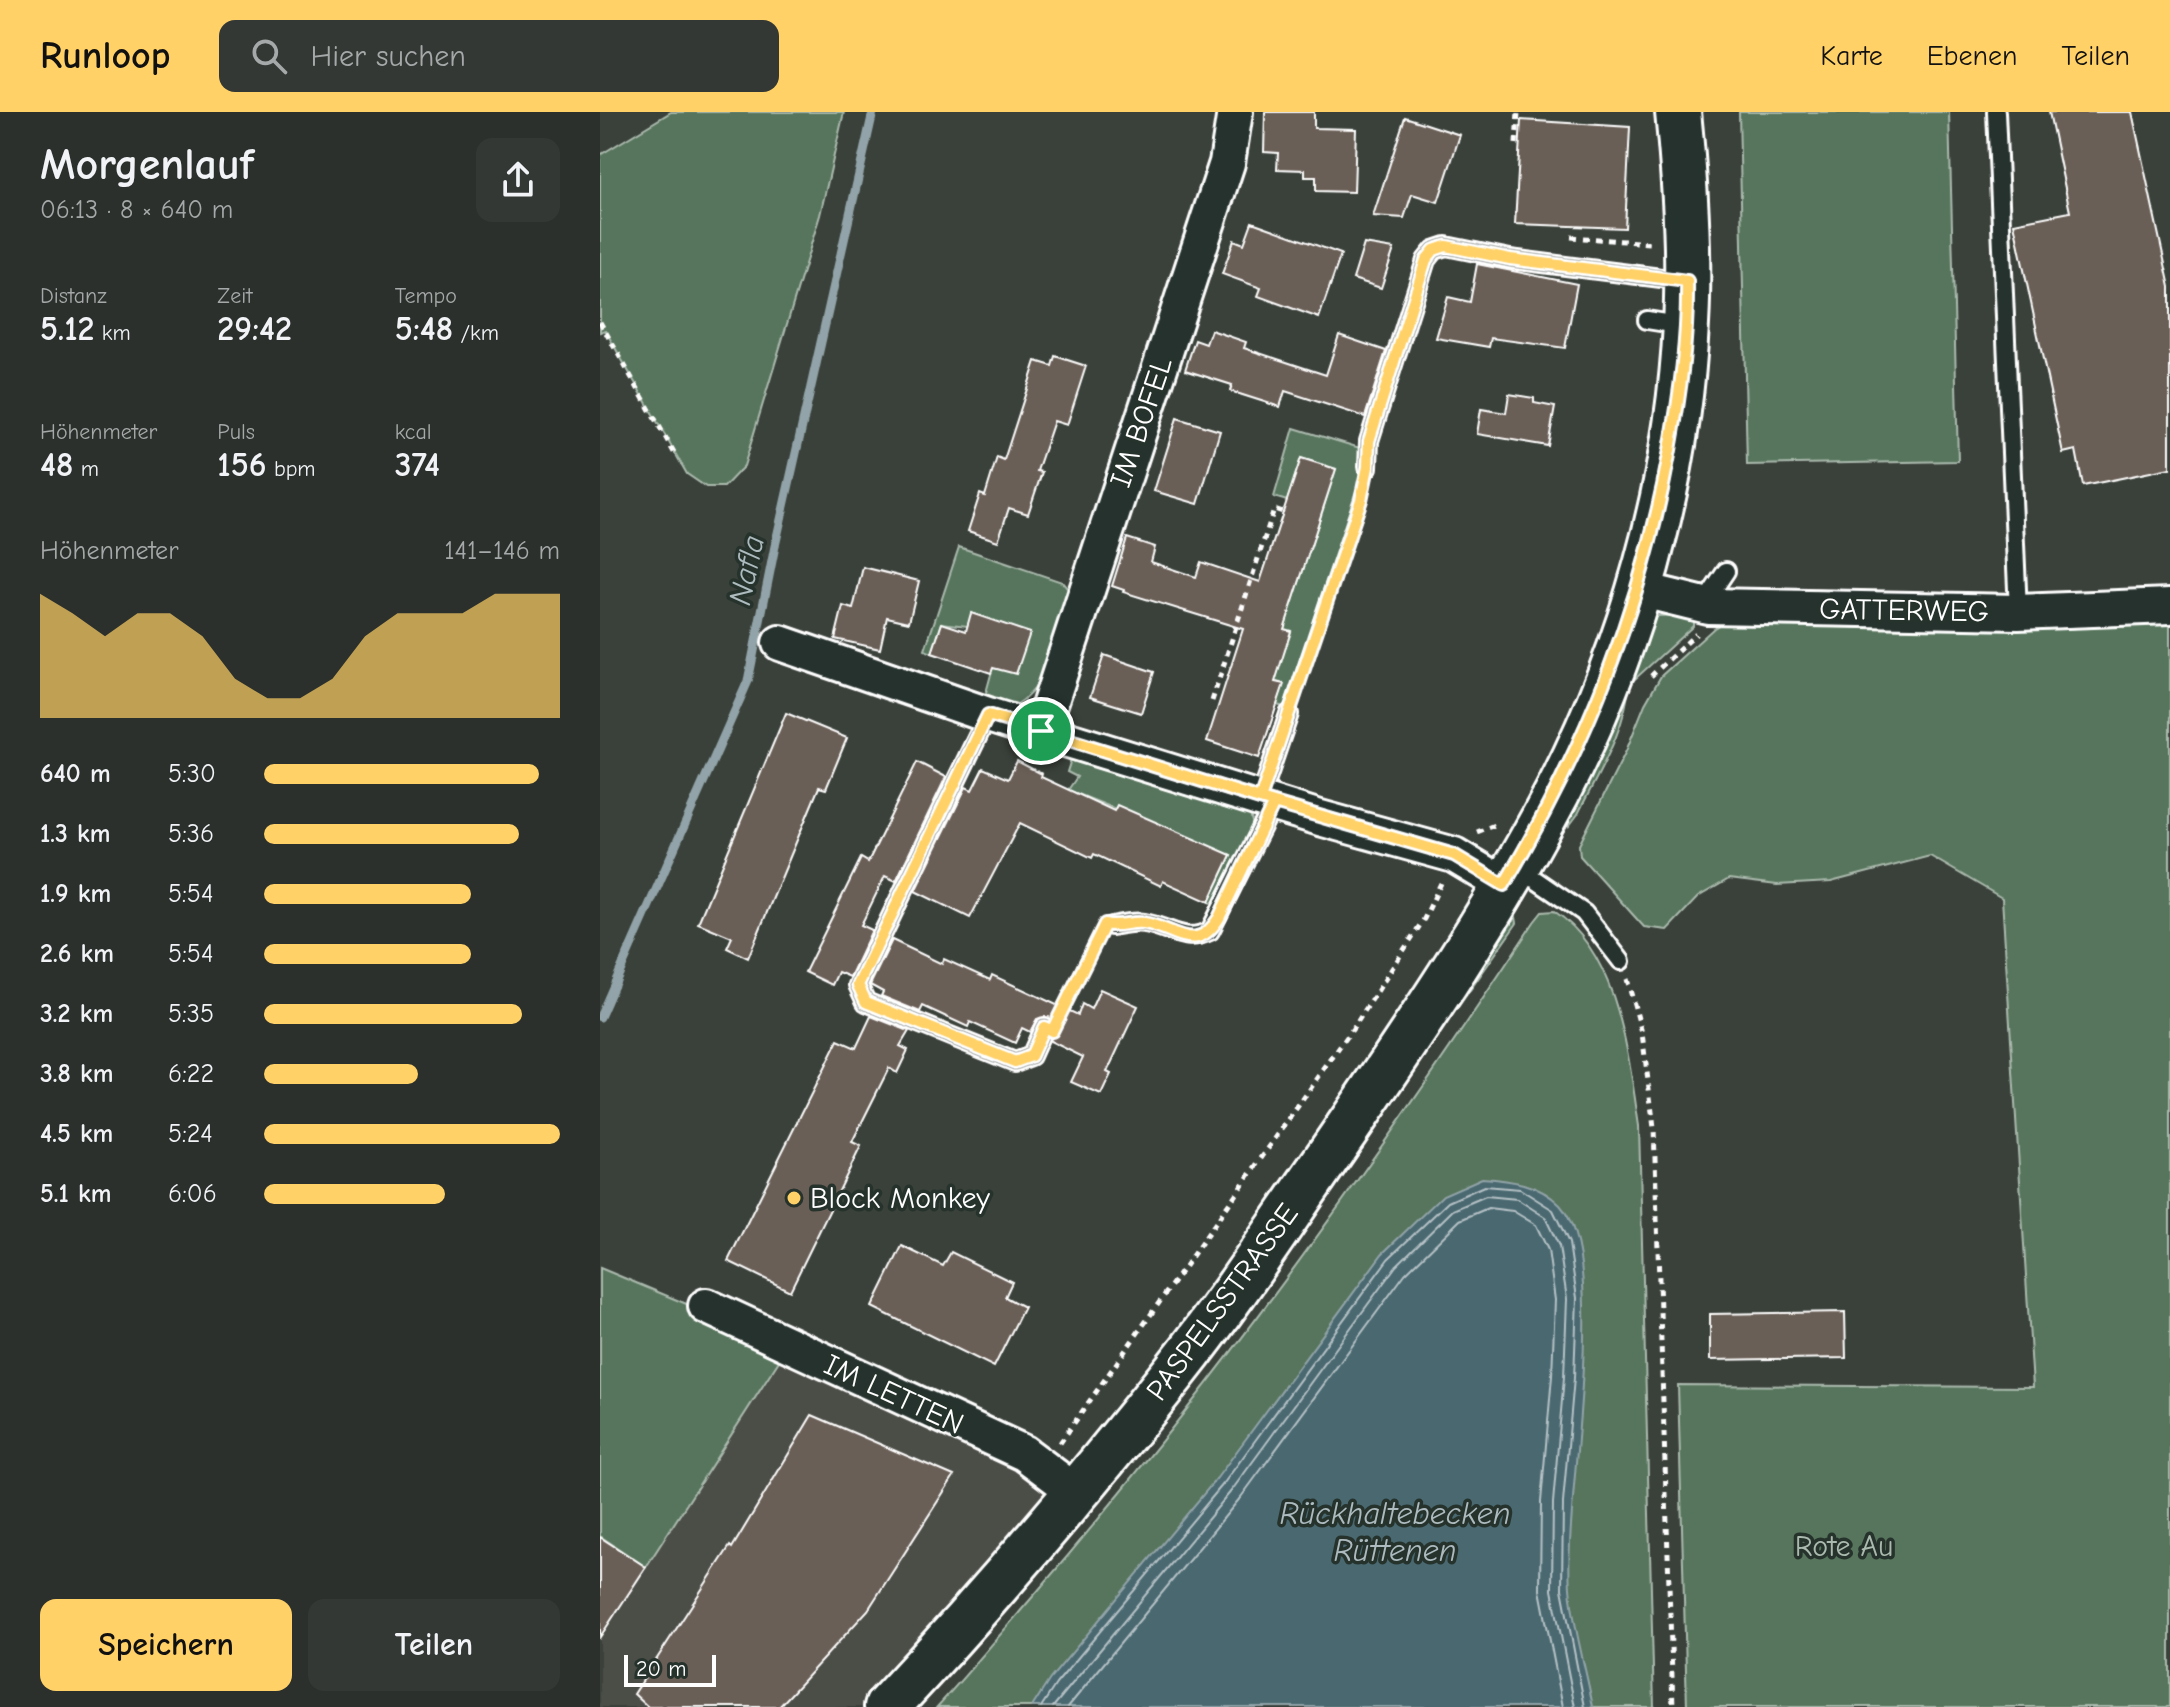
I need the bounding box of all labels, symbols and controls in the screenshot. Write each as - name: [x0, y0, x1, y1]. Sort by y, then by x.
- search box: [219, 20, 779, 92]
- text: Runloop: [40, 34, 171, 78]
- icon: search: [247, 34, 291, 78]
- text: Hier suchen: [311, 39, 466, 74]
- text: Karte: [1820, 40, 1883, 72]
- text: Ebenen: [1927, 40, 2018, 72]
- text: Teilen: [2062, 40, 2130, 72]
- button: share: [476, 138, 560, 222]
- text: Morgenlauf: [40, 139, 254, 190]
- text: 06:13 · 8 × 640 m: [40, 195, 233, 225]
- text: Distanz: [40, 283, 107, 309]
- text: Zeit: [217, 283, 252, 309]
- text: Tempo: [395, 283, 457, 309]
- text: 5.12: [40, 309, 95, 349]
- text: 29:42: [217, 309, 292, 349]
- text: 5:48: [395, 309, 453, 349]
- text: km: [95, 320, 131, 346]
- text: /km: [453, 320, 499, 346]
- street label: IM BOFEL: [1103, 353, 1180, 492]
- text: Höhenmeter: [40, 419, 157, 445]
- text: Puls: [217, 419, 255, 445]
- text: kcal: [395, 419, 432, 445]
- text: 48: [40, 445, 73, 485]
- text: 156: [217, 445, 267, 485]
- text: 374: [395, 445, 440, 485]
- text: m: [73, 456, 99, 482]
- text: bpm: [267, 456, 316, 482]
- water label: Nafla: [721, 532, 772, 608]
- text: Höhenmeter: [40, 536, 178, 566]
- text: 141–146 m: [444, 536, 560, 566]
- street label: GATTERWEG: [1819, 592, 1989, 629]
- pin: [1007, 697, 1075, 765]
- icon: arrive: [1019, 709, 1063, 753]
- text: 640 m: [40, 759, 111, 789]
- text: 5:30: [168, 759, 216, 789]
- text: 1.3 km: [40, 819, 110, 849]
- text: 5:36: [168, 819, 214, 849]
- text: 1.9 km: [40, 879, 111, 909]
- text: 5:54: [168, 879, 213, 909]
- text: 2.6 km: [40, 939, 114, 969]
- text: 5:54: [168, 939, 213, 969]
- text: 3.2 km: [40, 999, 113, 1029]
- text: 5:35: [168, 999, 214, 1029]
- text: 3.8 km: [40, 1059, 113, 1089]
- text: 6:22: [168, 1059, 214, 1089]
- text: 4.5 km: [40, 1119, 113, 1149]
- text: 5:24: [168, 1119, 213, 1149]
- text: 5.1 km: [40, 1179, 111, 1209]
- text: 6:06: [168, 1179, 217, 1209]
- place label: Block Monkey: [810, 1181, 991, 1216]
- marker: Block Monkey: [785, 1189, 803, 1207]
- street label: PASPELSSTRASSE: [1139, 1197, 1306, 1408]
- street label: IM LETTEN: [819, 1347, 969, 1442]
- water label: Rückhaltebecken Rüttenen: [1279, 1495, 1511, 1569]
- park label: Rote Au: [1795, 1529, 1893, 1564]
- button: Speichern: [40, 1599, 292, 1691]
- button: Teilen: [308, 1599, 560, 1691]
- scale bar: [624, 1651, 716, 1687]
- text: 20 m: [636, 1656, 686, 1682]

